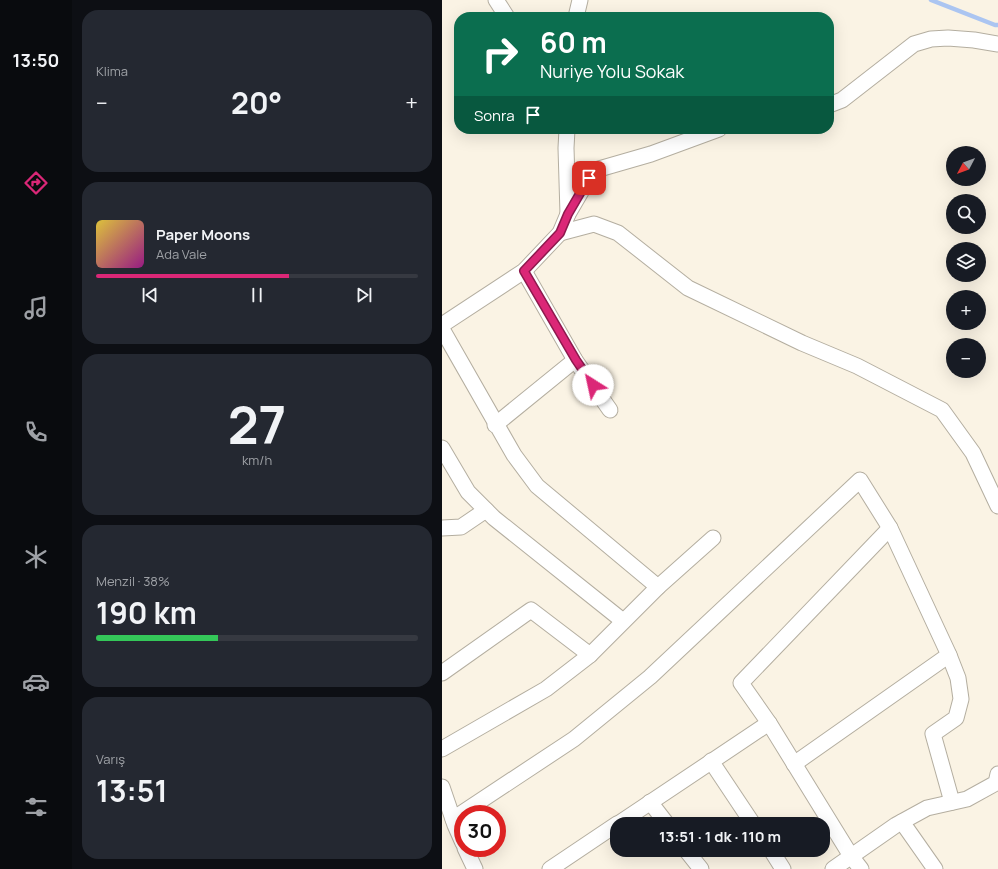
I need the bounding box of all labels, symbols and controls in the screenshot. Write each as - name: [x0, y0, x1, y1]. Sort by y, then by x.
- text: 60 m: [540, 23, 607, 61]
- icon: right: [474, 28, 526, 80]
- text: 13:50: [13, 48, 59, 72]
- text: Nuriye Yolu Sokak: [540, 59, 684, 83]
- text: Klima: [96, 62, 128, 80]
- text: 20°: [231, 82, 282, 123]
- text: −: [96, 88, 108, 118]
- text: +: [405, 88, 418, 118]
- icon: arrive: [522, 104, 544, 126]
- text: Sonra: [474, 105, 514, 126]
- north arrow: [946, 146, 986, 186]
- map controls: [946, 146, 986, 378]
- pin: [572, 161, 606, 195]
- icon: arrive: [578, 167, 600, 189]
- icon: directions: [22, 169, 50, 197]
- button: search: [946, 194, 986, 234]
- text: Paper Moons: [156, 224, 250, 245]
- button: layers: [946, 242, 986, 282]
- text: Ada Vale: [156, 245, 207, 263]
- icon: previous: [139, 284, 161, 306]
- icon: pause: [246, 284, 268, 306]
- icon: next: [353, 284, 375, 306]
- button: +: [946, 290, 986, 330]
- icon: music: [22, 294, 50, 322]
- button: −: [946, 338, 986, 378]
- position arrow: [572, 364, 614, 406]
- text: 27: [228, 389, 286, 460]
- icon: phone: [22, 418, 50, 446]
- text: km/h: [242, 451, 272, 469]
- icon: climate: [22, 543, 50, 571]
- text: Menzil · 38%: [96, 572, 170, 590]
- text: 190 km: [96, 592, 197, 633]
- icon: car: [22, 668, 50, 696]
- text: Varış: [96, 750, 125, 768]
- text: 13:51: [96, 770, 168, 811]
- icon: filters: [22, 793, 50, 821]
- speed limit sign: 30: [454, 805, 506, 857]
- text: 13:51 · 1 dk · 110 m: [659, 826, 781, 847]

